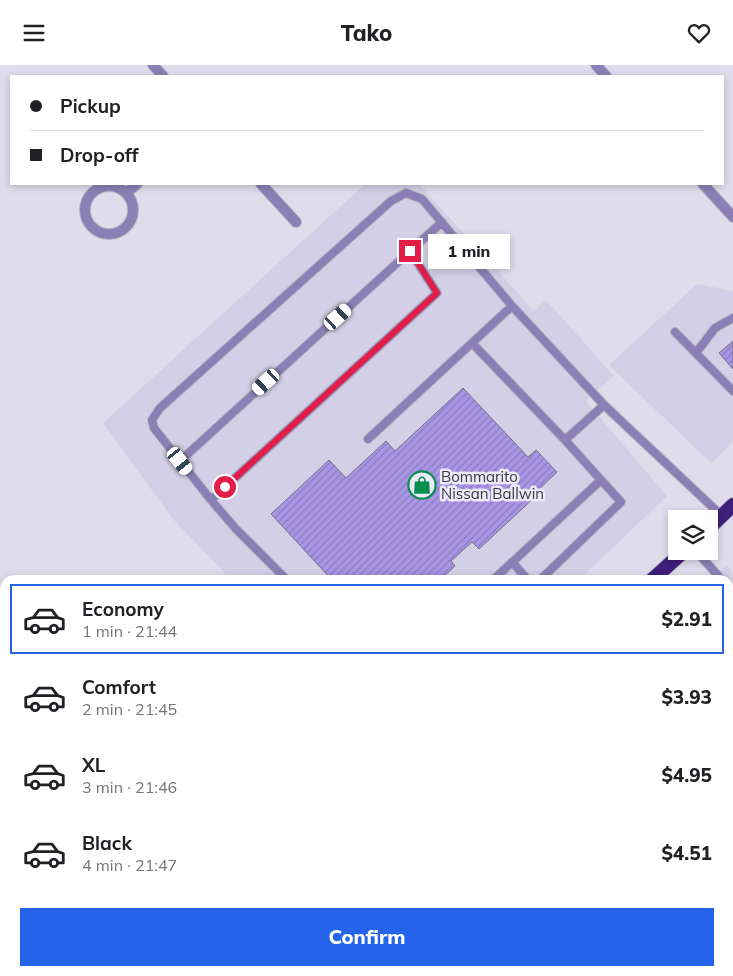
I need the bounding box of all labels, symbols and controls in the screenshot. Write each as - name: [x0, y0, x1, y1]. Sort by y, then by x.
- icon: menu: [20, 19, 48, 47]
- text: Tako: [341, 19, 392, 47]
- icon: heart: [685, 19, 713, 47]
- text: Pickup: [60, 94, 121, 118]
- text: Drop-off: [60, 143, 138, 167]
- callout: 1 min: [428, 233, 510, 269]
- route end: [399, 240, 421, 262]
- text: 1 min: [448, 241, 490, 261]
- car: [321, 301, 354, 333]
- car: [249, 366, 282, 398]
- car: [164, 445, 195, 477]
- place label: Bommarito Nissan Ballwin: [441, 467, 544, 503]
- shop icon: Bommarito Nissan Ballwin: [407, 470, 437, 500]
- route start: [214, 476, 236, 498]
- map controls: [668, 510, 718, 560]
- button: layers: [668, 510, 718, 560]
- icon: car: [22, 597, 67, 642]
- text: Economy: [82, 597, 164, 621]
- text: $2.91: [661, 607, 712, 631]
- text: 1 min · 21:44: [82, 621, 177, 641]
- icon: car: [22, 675, 67, 720]
- text: Comfort: [82, 675, 156, 699]
- text: $3.93: [661, 685, 712, 709]
- text: 2 min · 21:45: [82, 699, 177, 719]
- icon: car: [22, 753, 67, 798]
- text: XL: [82, 753, 105, 777]
- text: $4.95: [661, 763, 712, 787]
- text: 3 min · 21:46: [82, 777, 177, 797]
- icon: car: [22, 831, 67, 876]
- text: Black: [82, 831, 132, 855]
- text: $4.51: [661, 841, 712, 865]
- text: 4 min · 21:47: [82, 855, 177, 875]
- button: Confirm: [20, 908, 714, 966]

